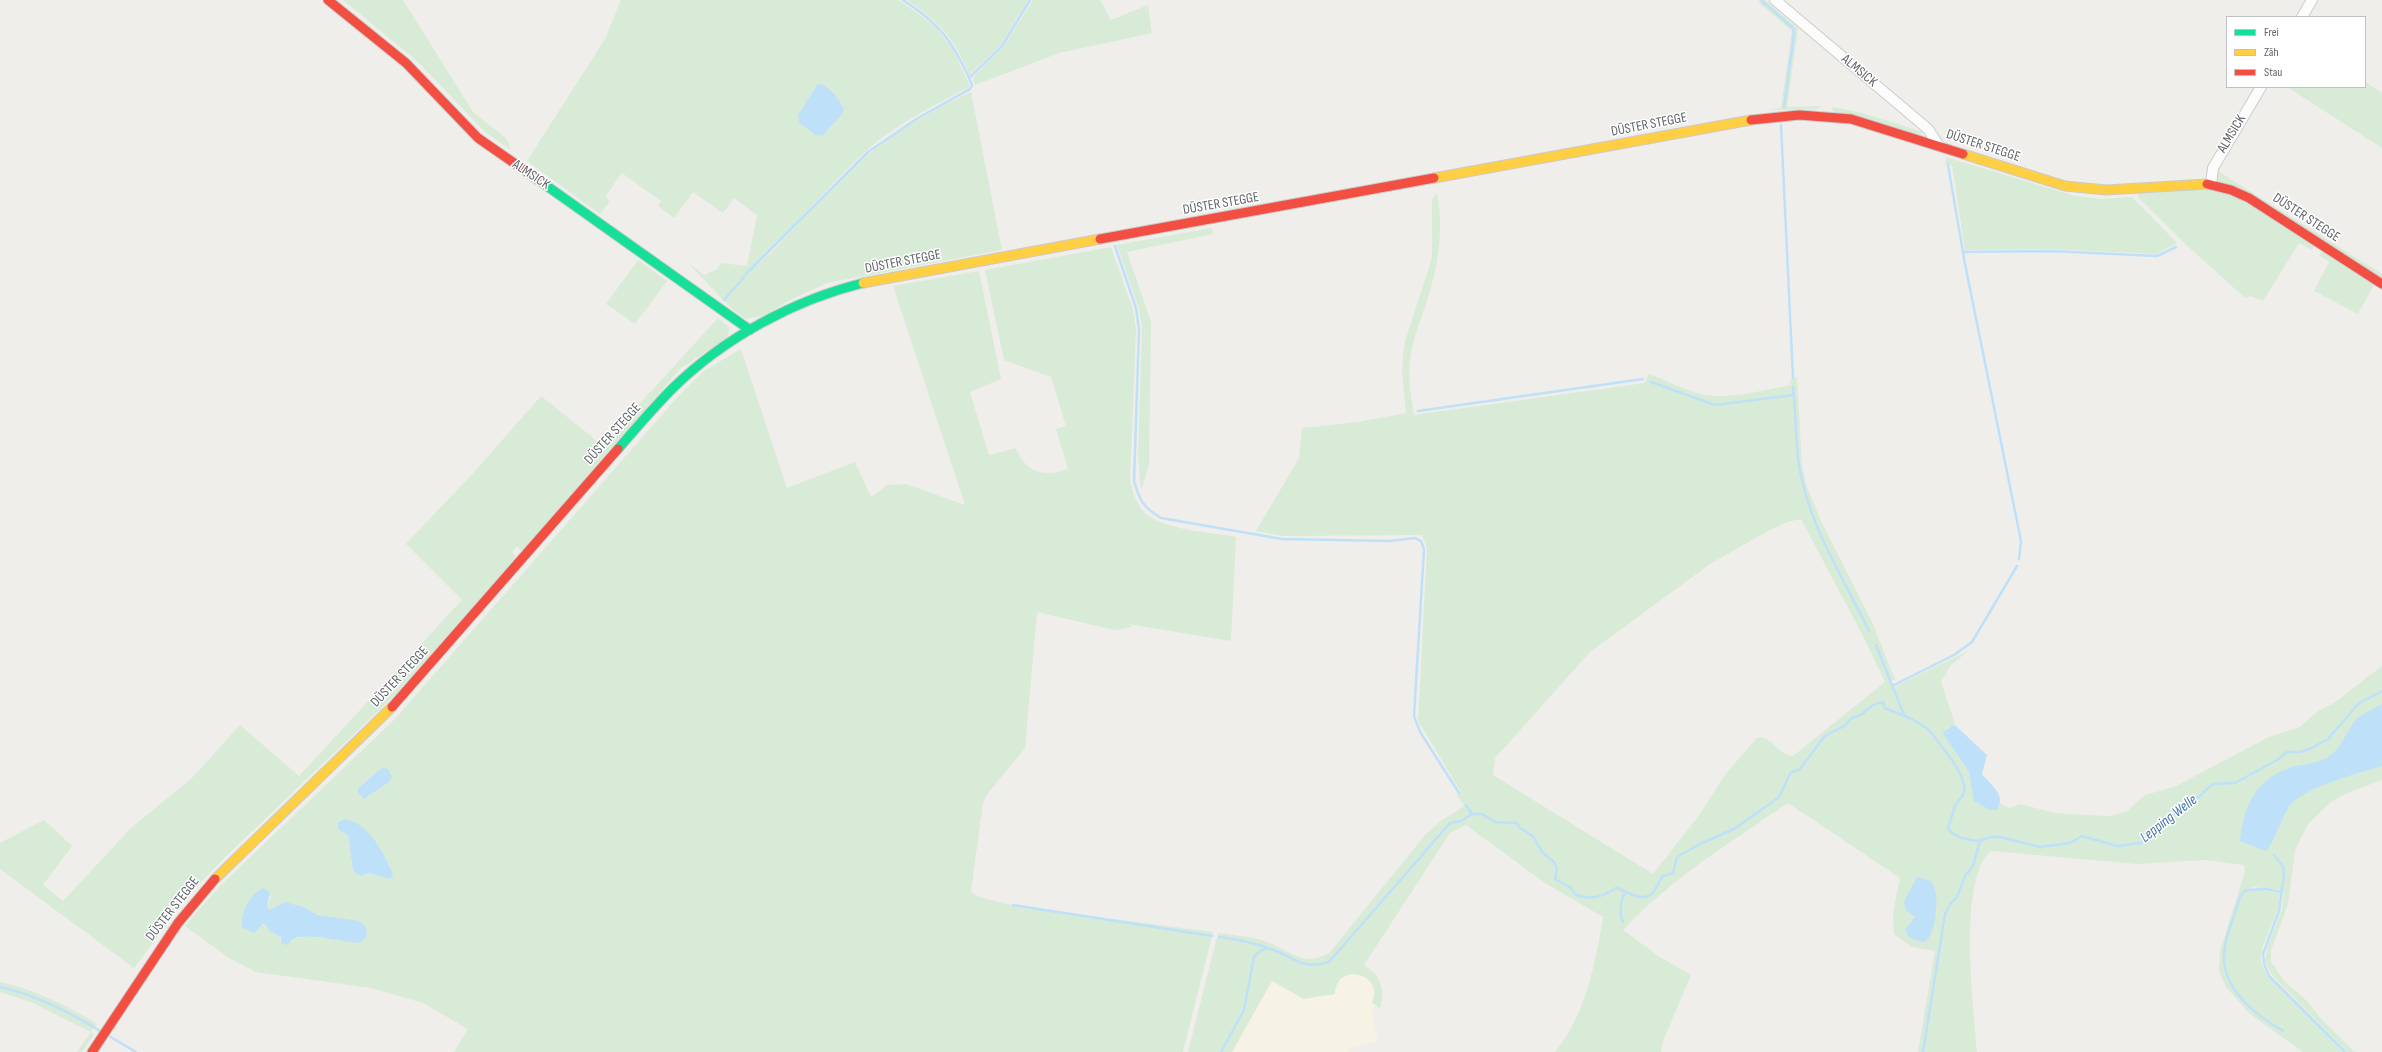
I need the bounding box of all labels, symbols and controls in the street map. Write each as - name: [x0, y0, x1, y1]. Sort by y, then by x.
- legend: [2226, 16, 2366, 88]
- text: Frei: [2264, 25, 2279, 40]
- text: Zäh: [2264, 45, 2279, 60]
- street label: ALMSICK: [1838, 51, 1880, 91]
- text: Stau: [2264, 65, 2282, 80]
- street label: DÜSTER STEGGE: [1610, 109, 1688, 141]
- street label: ALMSICK: [2214, 112, 2250, 156]
- street label: DÜSTER STEGGE: [1944, 126, 2022, 166]
- street label: ALMSICK: [509, 156, 553, 194]
- street label: DÜSTER STEGGE: [1182, 189, 1260, 219]
- street label: DÜSTER STEGGE: [2269, 190, 2343, 246]
- street label: DÜSTER STEGGE: [864, 246, 942, 278]
- street label: DÜSTER STEGGE: [581, 400, 645, 468]
- street label: DÜSTER STEGGE: [368, 643, 432, 711]
- water label: Lepping Welle: [2137, 791, 2201, 847]
- street label: DÜSTER STEGGE: [143, 874, 203, 944]

